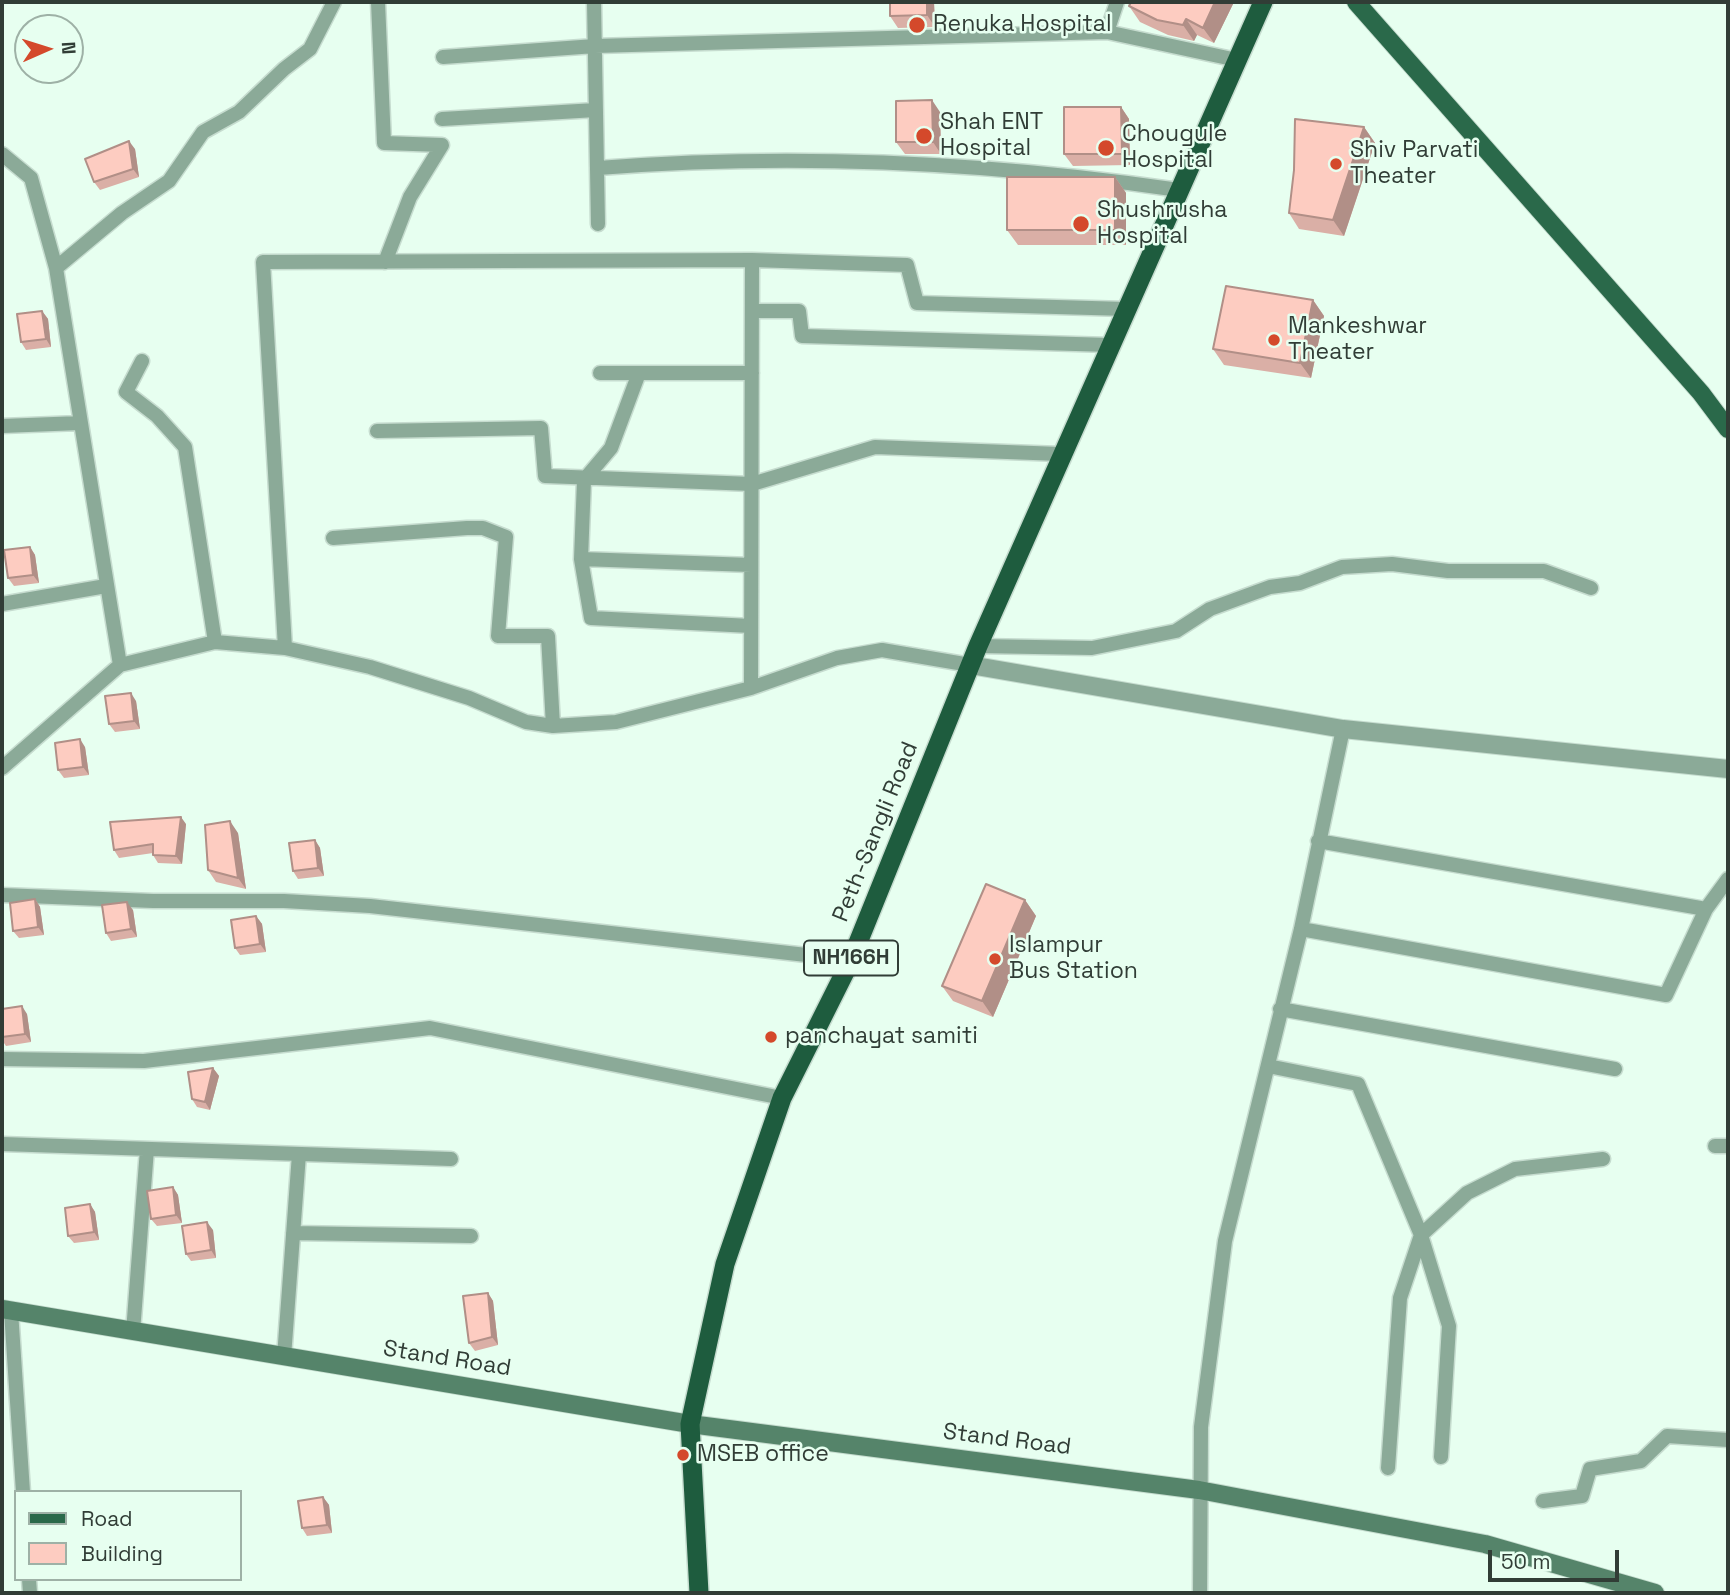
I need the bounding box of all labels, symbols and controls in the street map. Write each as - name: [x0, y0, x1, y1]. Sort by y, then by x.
- place label: Renuka Hospital: [933, 11, 1112, 39]
- north arrow: [14, 14, 84, 84]
- marker: Renuka Hospital: [907, 15, 927, 35]
- text: N: [56, 41, 81, 55]
- place label: Shah ENT Hospital: [940, 109, 1043, 163]
- place label: Chougule Hospital: [1122, 121, 1227, 175]
- marker: Shah ENT Hospital: [914, 126, 934, 146]
- place label: Shiv Parvati Theater: [1350, 137, 1478, 191]
- marker: Chougule Hospital: [1096, 138, 1116, 158]
- marker: Shiv Parvati Theater: [1328, 156, 1344, 172]
- place label: Shushrusha Hospital: [1097, 197, 1228, 251]
- marker: Shushrusha Hospital: [1071, 214, 1091, 234]
- place label: Mankeshwar Theater: [1288, 313, 1427, 367]
- marker: Mankeshwar Theater: [1266, 332, 1282, 348]
- street label: Peth-Sangli Road: [827, 738, 925, 926]
- place label: Islampur Bus Station: [1009, 932, 1138, 986]
- road number: NH166H: [804, 940, 898, 976]
- marker: Islampur Bus Station: [987, 951, 1003, 967]
- place label: panchayat samiti: [785, 1023, 978, 1051]
- marker: panchayat samiti: [763, 1029, 779, 1045]
- street label: Stand Road: [381, 1335, 513, 1383]
- street label: Stand Road: [941, 1418, 1073, 1462]
- place label: MSEB office: [697, 1441, 829, 1469]
- marker: MSEB office: [675, 1447, 691, 1463]
- legend: [14, 1490, 242, 1581]
- text: Road: [81, 1505, 133, 1532]
- scale bar: [1492, 1536, 1623, 1580]
- text: Building: [81, 1540, 163, 1567]
- text: 50 m: [1501, 1548, 1551, 1575]

